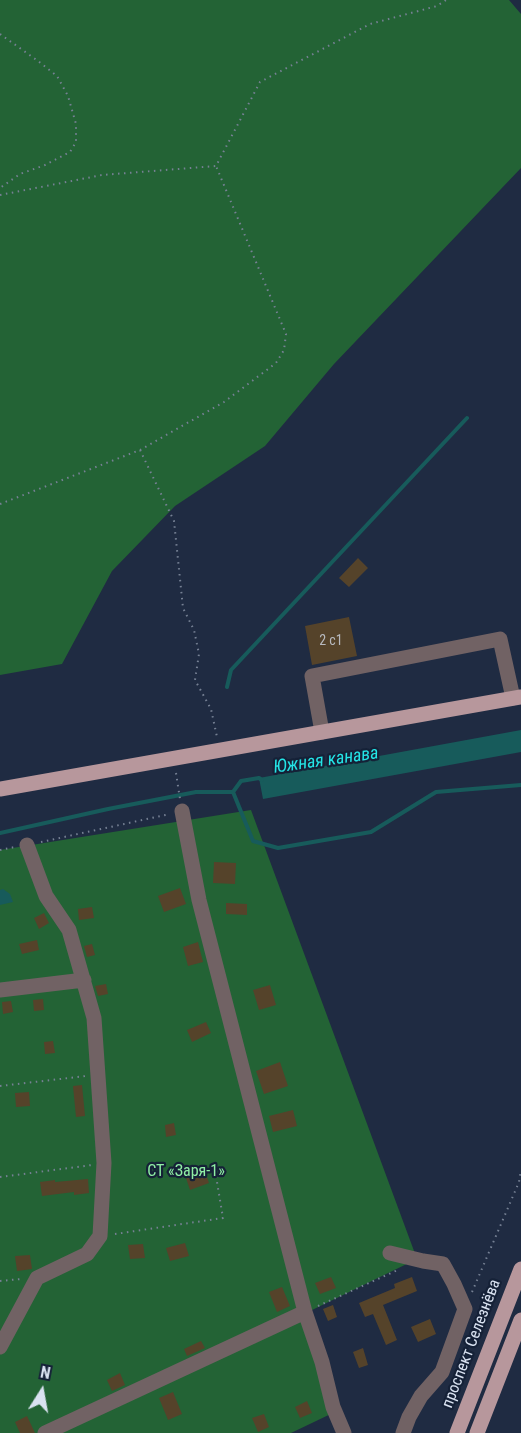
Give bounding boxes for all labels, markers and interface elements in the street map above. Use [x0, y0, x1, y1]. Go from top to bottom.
house number: 2 с1 [319, 633, 343, 649]
water label: Южная канава [272, 743, 380, 779]
park label: СТ «Заря-1» [147, 1162, 225, 1182]
street label: проспект Селезнёва [439, 1277, 505, 1411]
north arrow [12, 1361, 72, 1421]
text: N [39, 1363, 52, 1383]

